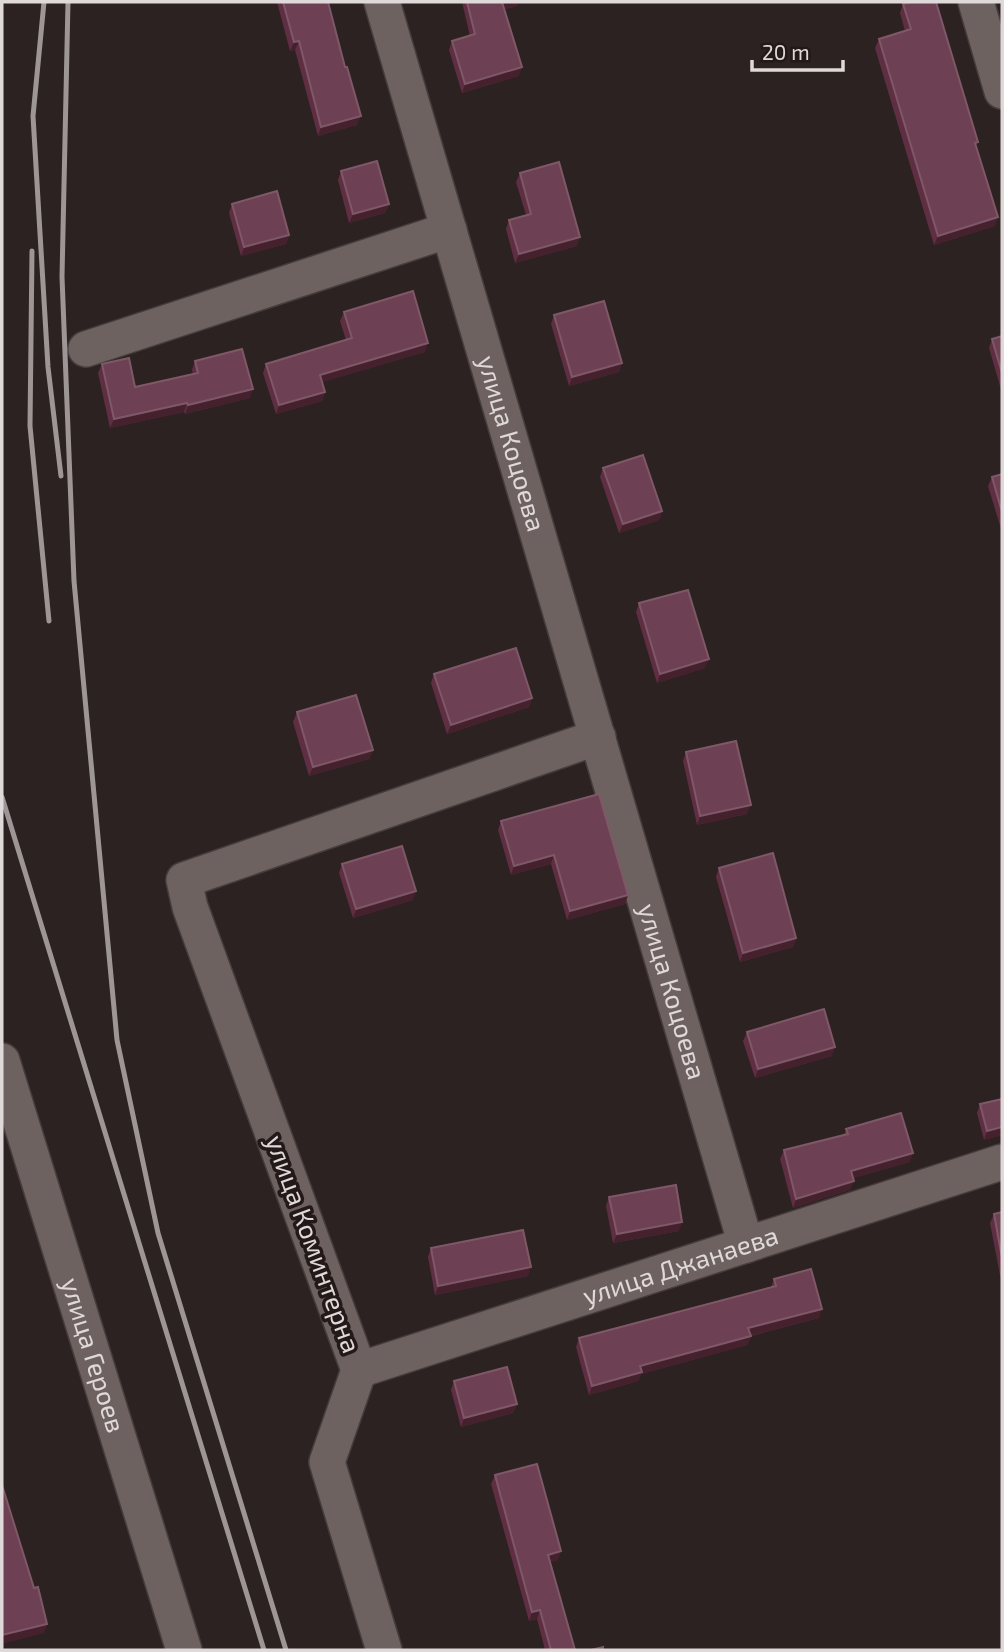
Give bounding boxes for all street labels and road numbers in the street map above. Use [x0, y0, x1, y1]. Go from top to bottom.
street label: улица Коцоева [471, 351, 553, 535]
street label: улица Коцоева [632, 899, 714, 1083]
street label: улица Коминтерна [260, 1130, 368, 1357]
street label: улица Джанаева [578, 1218, 782, 1312]
street label: улица Героев [55, 1274, 133, 1436]

